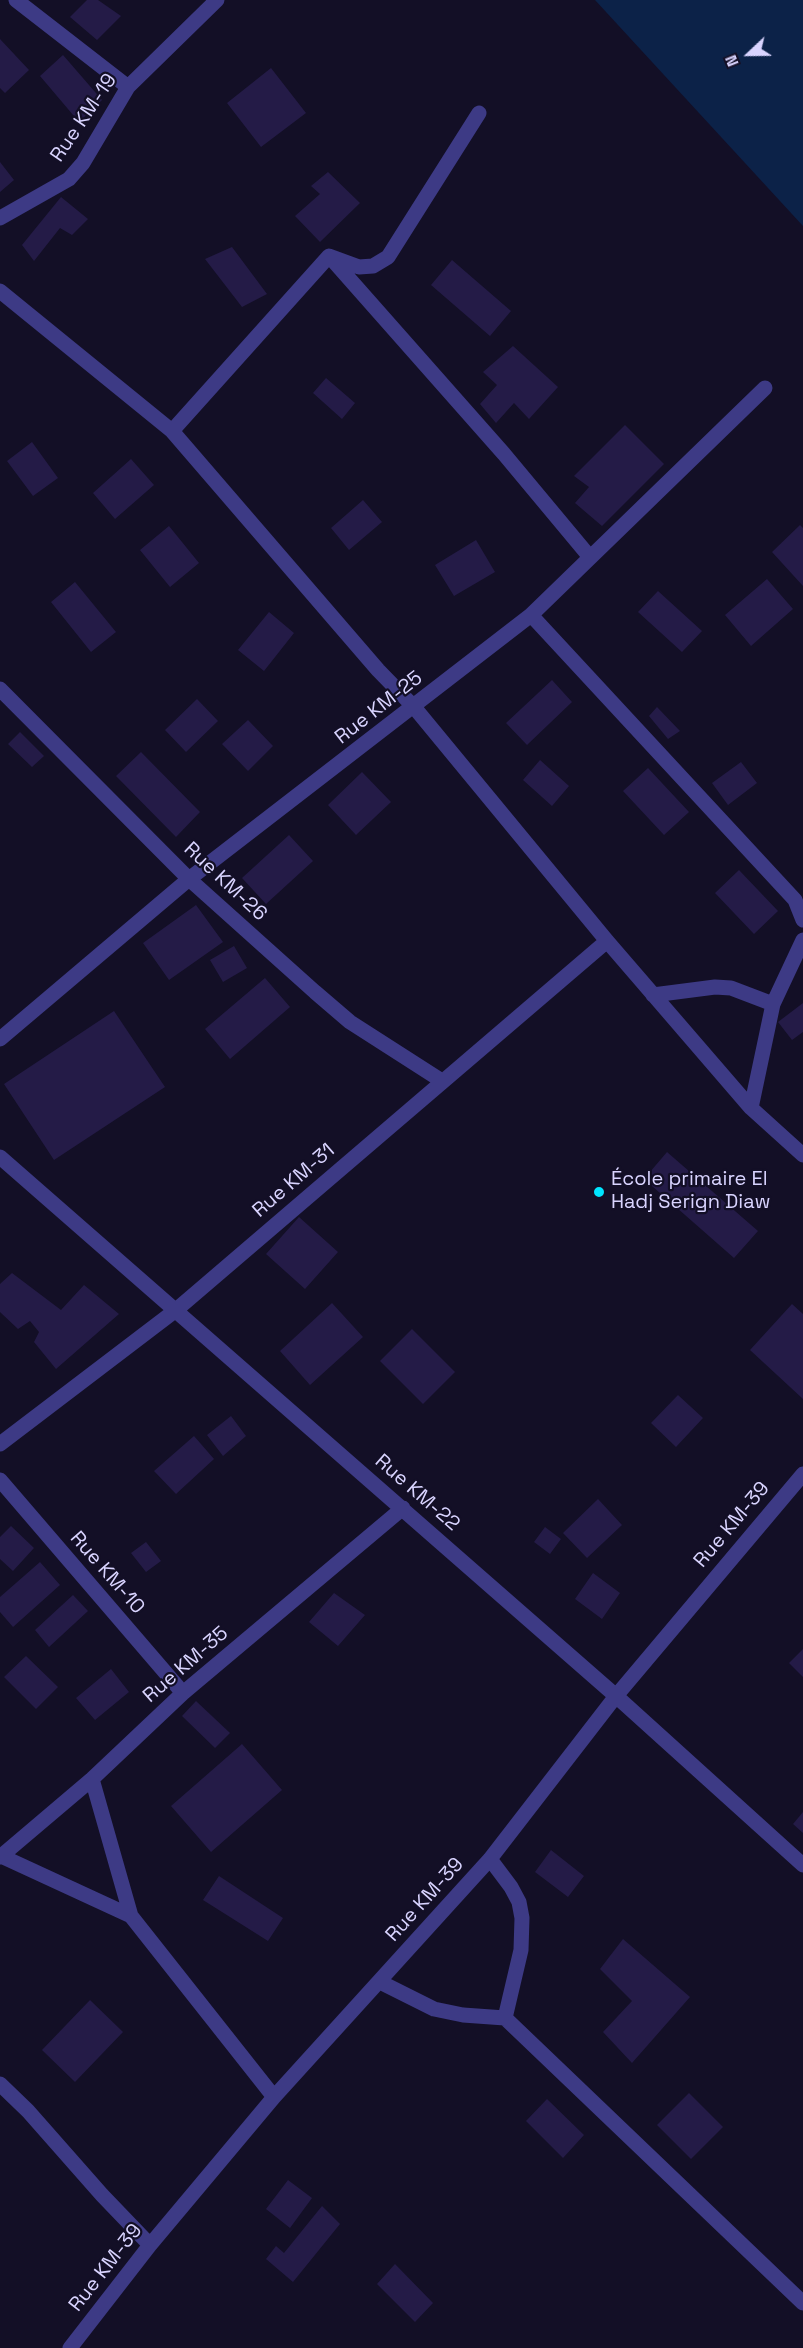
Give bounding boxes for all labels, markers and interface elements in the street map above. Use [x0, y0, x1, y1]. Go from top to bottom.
north arrow [719, 24, 779, 84]
text: N [720, 52, 744, 70]
street label: Rue KM-19 [46, 69, 122, 167]
street label: Rue KM-25 [330, 666, 428, 750]
street label: Rue KM-26 [179, 838, 271, 926]
street label: Rue KM-31 [248, 1139, 340, 1223]
place label: École primaire El Hadj Serign Diaw [611, 1168, 771, 1215]
marker: École primaire El Hadj Serign Diaw [592, 1185, 606, 1199]
street label: Rue KM-22 [370, 1450, 464, 1536]
street label: Rue KM-39 [689, 1477, 775, 1573]
street label: Rue KM-10 [65, 1527, 149, 1619]
street label: Rue KM-35 [139, 1622, 233, 1708]
street label: Rue KM-39 [381, 1853, 469, 1947]
street label: Rue KM-39 [64, 2219, 148, 2317]

